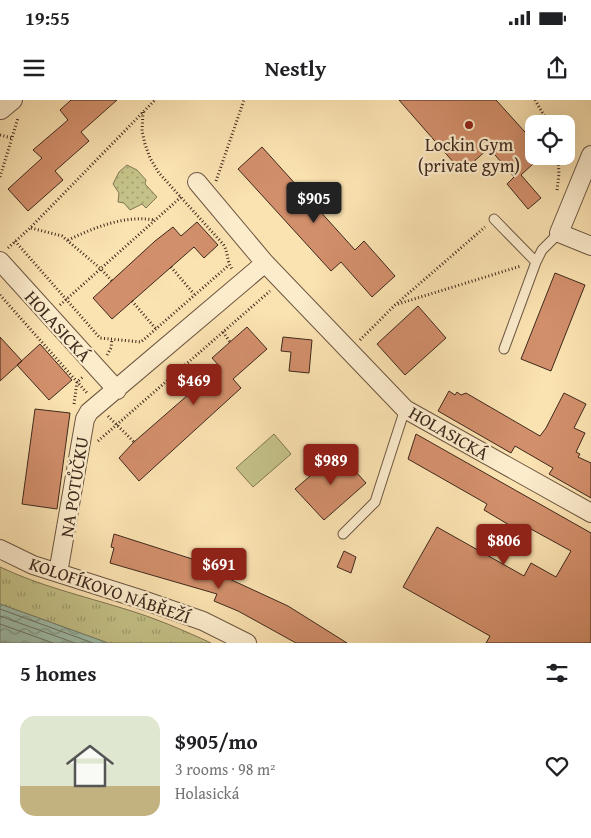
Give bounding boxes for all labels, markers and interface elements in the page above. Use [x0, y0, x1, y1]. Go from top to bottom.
text: 19:55 [25, 4, 70, 32]
text: Nestly [265, 52, 326, 84]
icon: menu [20, 54, 48, 82]
icon: share [543, 54, 571, 82]
map controls [525, 115, 575, 165]
button: locate [525, 115, 575, 165]
marker: Lockin Gym (private gym) [463, 119, 475, 131]
place label: Lockin Gym (private gym) [418, 131, 520, 179]
pin: $905 [284, 182, 344, 224]
text: $905 [297, 186, 331, 210]
street label: HOLASICKÁ [18, 284, 98, 368]
pin: $469 [164, 364, 224, 406]
text: $469 [177, 368, 211, 392]
street label: HOLASICKÁ [404, 399, 494, 467]
street label: NA POTŮČKU [53, 435, 95, 539]
pin: $989 [301, 444, 361, 486]
text: $989 [314, 448, 348, 472]
pin: $806 [474, 524, 534, 566]
text: $806 [487, 528, 521, 552]
pin: $691 [189, 548, 249, 590]
street label: KOLOFÍKOVO NÁBŘEŽÍ [26, 550, 195, 630]
text: $691 [202, 552, 236, 576]
text: 5 homes [20, 658, 96, 689]
icon: filters [543, 659, 571, 687]
text: $905/mo [175, 726, 258, 757]
icon: home [60, 736, 120, 796]
icon: heart [543, 752, 571, 780]
text: 3 rooms · 98 m² [175, 757, 275, 781]
text: Holasická [175, 781, 239, 805]

